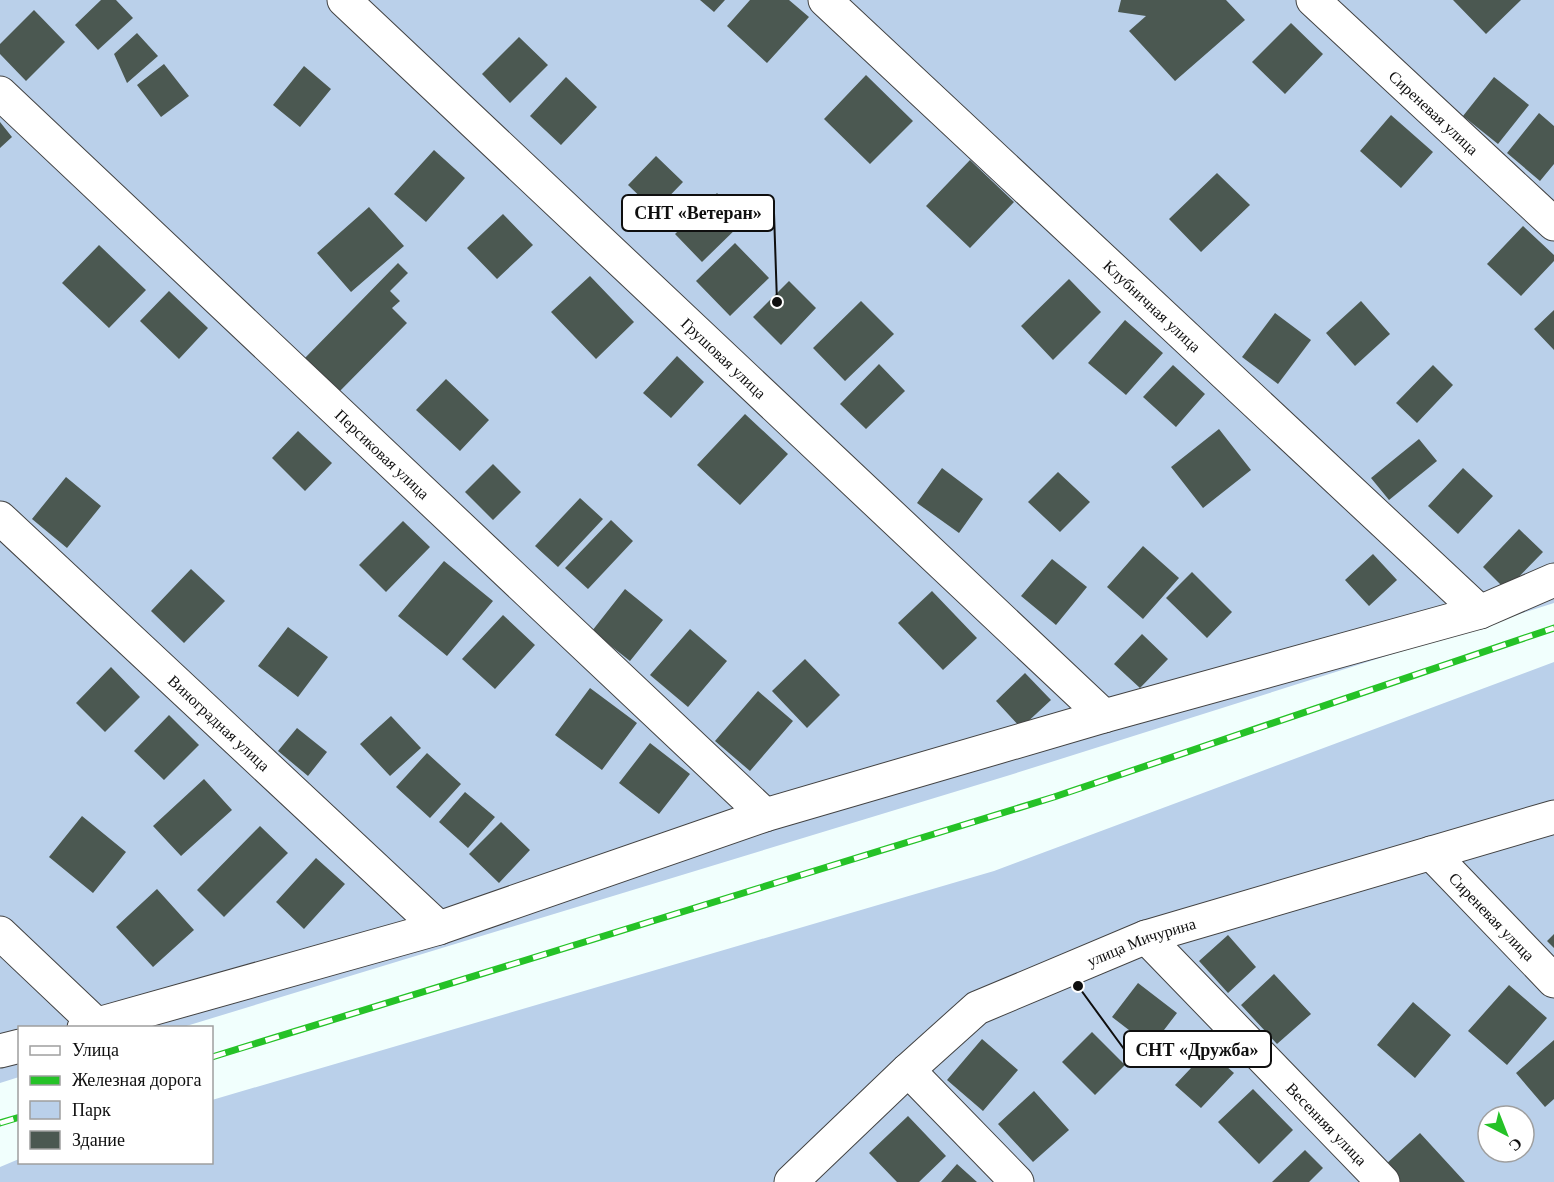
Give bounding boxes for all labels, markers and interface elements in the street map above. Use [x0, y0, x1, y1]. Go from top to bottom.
street label: Сиреневая улица [1385, 67, 1482, 158]
callout: СНТ «Ветеран» [622, 195, 774, 231]
text: СНТ «Ветеран» [634, 203, 762, 223]
street label: Клубничная улица [1100, 257, 1204, 356]
street label: Грушовая улица [678, 315, 769, 402]
street label: Персиковая улица [332, 406, 433, 503]
street label: Виноградная улица [165, 672, 273, 774]
street label: Сиреневая улица [1446, 869, 1538, 964]
street label: улица Мичурина [1085, 915, 1198, 971]
legend [18, 1026, 213, 1164]
callout: СНТ «Дружба» [1124, 1031, 1271, 1067]
text: Улица [72, 1040, 119, 1060]
text: СНТ «Дружба» [1135, 1040, 1259, 1060]
text: Железная дорога [72, 1070, 201, 1090]
street label: Весенняя улица [1283, 1080, 1370, 1169]
text: Парк [72, 1100, 111, 1120]
north arrow [1476, 1104, 1536, 1164]
text: Здание [72, 1130, 125, 1150]
text: С [1506, 1135, 1526, 1155]

